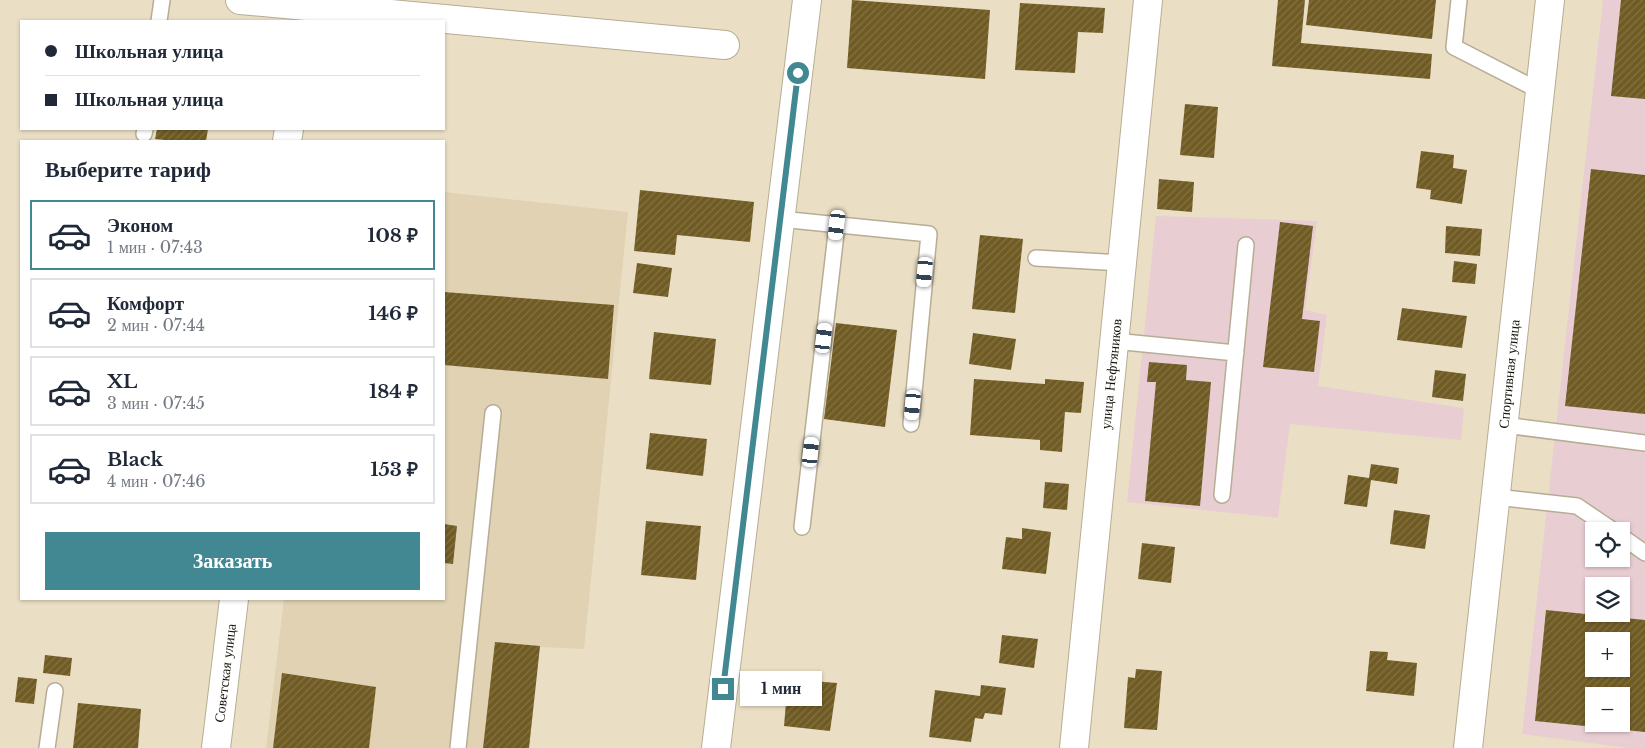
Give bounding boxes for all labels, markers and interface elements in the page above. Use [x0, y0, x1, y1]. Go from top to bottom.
text: Школьная улица [75, 40, 223, 63]
route start [787, 62, 809, 84]
text: Школьная улица [75, 88, 223, 111]
text: Выберите тариф [45, 156, 211, 183]
car [827, 209, 846, 241]
icon: car [47, 213, 92, 258]
text: Эконом [107, 214, 173, 237]
text: 108 ₽ [367, 224, 418, 247]
text: 1 мин · 07:43 [107, 237, 203, 257]
car [916, 256, 933, 288]
icon: car [47, 291, 92, 336]
text: Комфорт [107, 292, 184, 315]
text: 146 ₽ [368, 302, 418, 325]
text: 2 мин · 07:44 [107, 315, 205, 335]
street label: улица Нефтяников [1096, 317, 1126, 430]
street label: Спортивная улица [1494, 318, 1524, 429]
car [814, 322, 833, 354]
icon: car [47, 369, 92, 414]
text: XL [107, 370, 137, 393]
text: 184 ₽ [369, 380, 418, 403]
car [904, 389, 921, 421]
text: 3 мин · 07:45 [107, 393, 205, 413]
car [801, 436, 820, 468]
icon: car [47, 447, 92, 492]
text: Black [107, 448, 163, 471]
text: 153 ₽ [370, 458, 418, 481]
text: 4 мин · 07:46 [107, 471, 206, 491]
map controls [1585, 522, 1630, 732]
button: locate [1585, 522, 1630, 567]
button: Заказать [45, 532, 420, 590]
button: layers [1585, 577, 1630, 622]
street label: Советская улица [210, 622, 240, 723]
button: + [1585, 632, 1630, 677]
callout: 1 мин [740, 672, 823, 706]
route end [712, 678, 734, 700]
text: 1 мин [761, 678, 801, 698]
button: − [1585, 687, 1630, 732]

